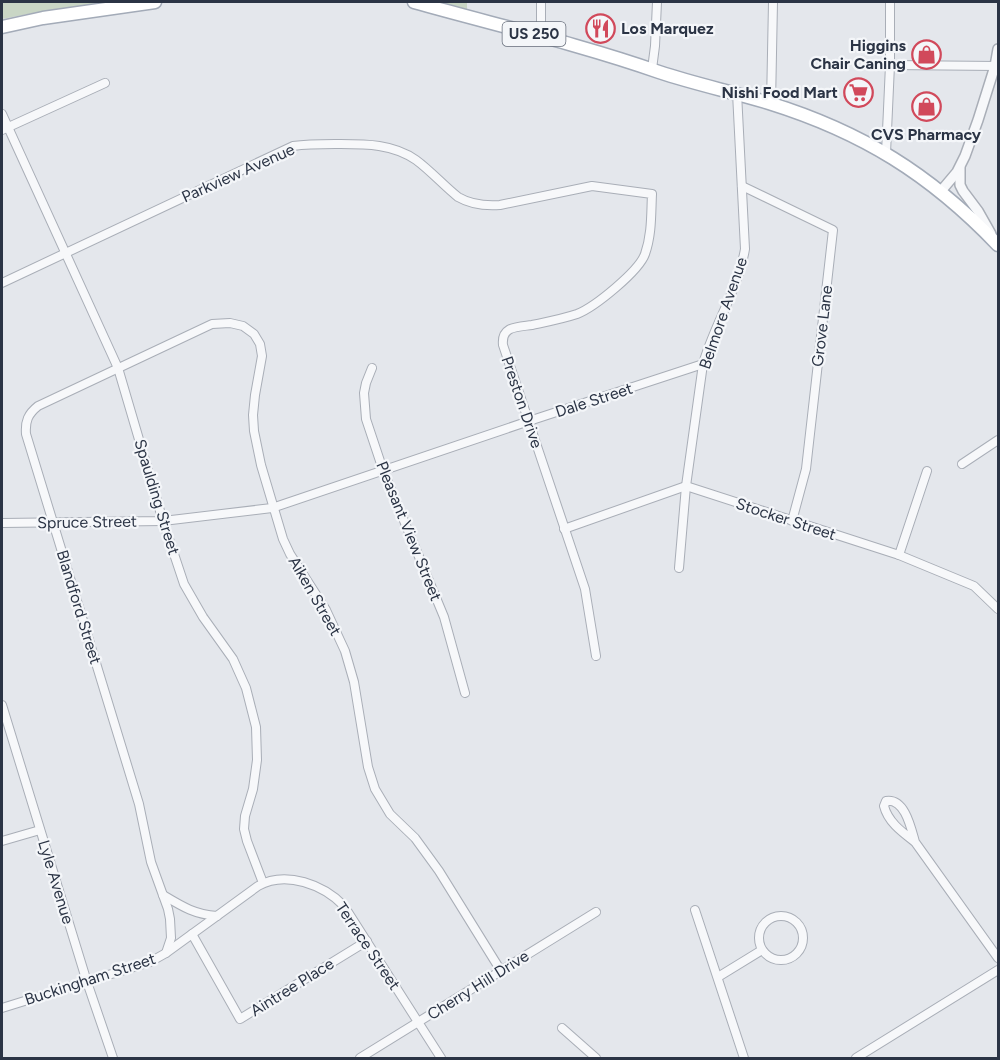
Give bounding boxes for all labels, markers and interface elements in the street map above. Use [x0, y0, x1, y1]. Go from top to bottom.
restaurant icon: Los Marquez [584, 12, 616, 44]
place label: Los Marquez [621, 19, 714, 38]
road number: US 250 [502, 22, 566, 46]
place label: Higgins Chair Caning [811, 36, 907, 73]
shop icon: Higgins Chair Caning [911, 38, 943, 70]
supermarket icon: Nishi Food Mart [843, 76, 875, 108]
place label: Nishi Food Mart [721, 83, 838, 102]
shop icon: CVS Pharmacy [910, 90, 942, 122]
place label: CVS Pharmacy [871, 125, 982, 144]
street label: Parkview Avenue [179, 139, 298, 206]
street label: Belmore Avenue [695, 254, 751, 371]
street label: Grove Lane [808, 284, 836, 368]
street label: Preston Drive [497, 354, 547, 451]
street label: Dale Street [553, 379, 635, 421]
street label: Spaulding Street [130, 437, 184, 557]
street label: Pleasant View Street [372, 458, 446, 604]
street label: Stocker Street [733, 494, 839, 544]
street label: Spruce Street [37, 512, 137, 532]
street label: Blandford Street [53, 548, 105, 666]
street label: Aiken Street [285, 553, 345, 639]
street label: Lyle Avenue [34, 838, 78, 927]
street label: Terrace Street [332, 899, 404, 993]
street label: Cherry Hill Drive [424, 946, 532, 1024]
street label: Buckingham Street [22, 949, 158, 1009]
street label: Aintree Place [247, 954, 337, 1020]

